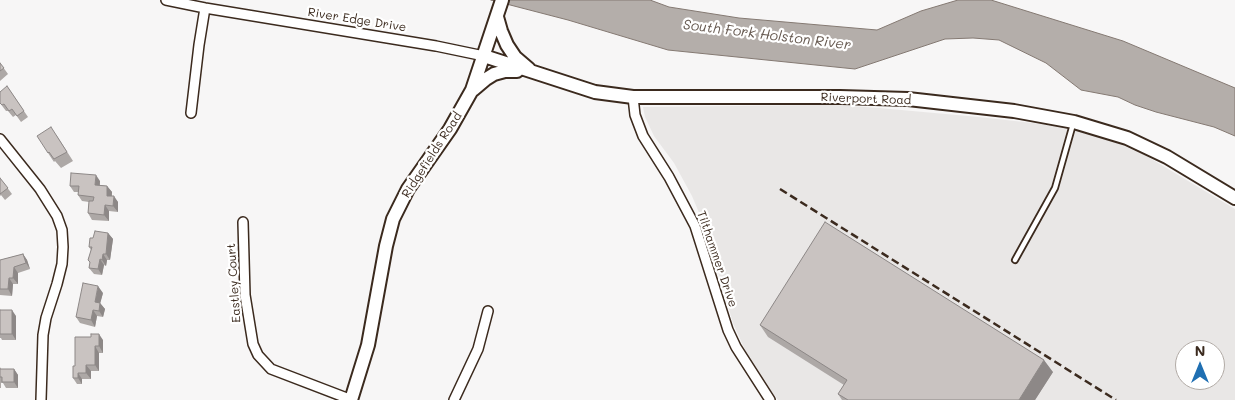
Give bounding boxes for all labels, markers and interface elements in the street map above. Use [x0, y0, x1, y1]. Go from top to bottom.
street label: River Edge Drive [307, 5, 407, 35]
water label: South Fork Holston River [682, 16, 852, 54]
street label: Riverport Road [820, 90, 912, 108]
street label: Ridgefields Road [399, 109, 465, 201]
street label: Tilthammer Drive [694, 209, 740, 309]
street label: Eastley Court [224, 243, 244, 323]
north arrow [1175, 340, 1225, 390]
text: N [1195, 341, 1205, 360]

